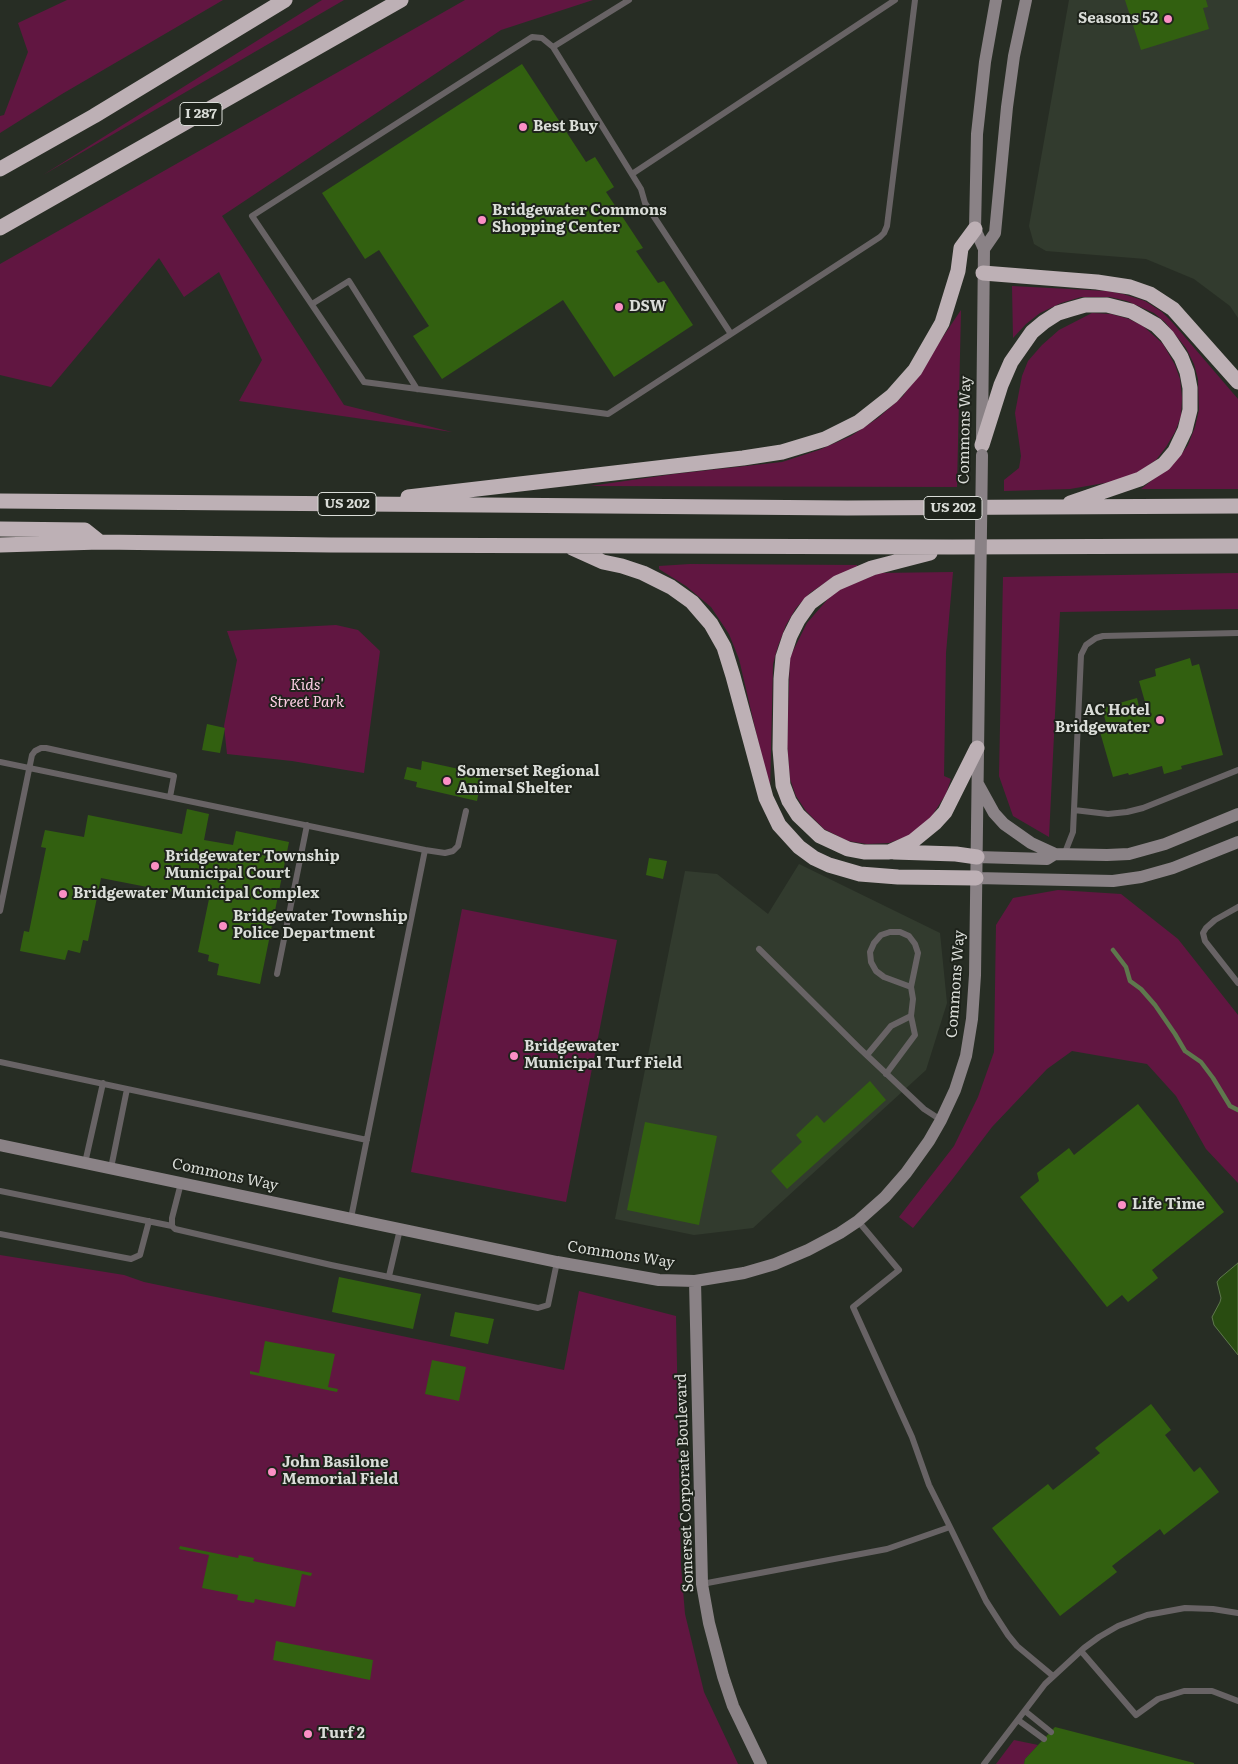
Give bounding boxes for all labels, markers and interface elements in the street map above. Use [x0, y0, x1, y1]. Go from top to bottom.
place label: Seasons 52 [1078, 10, 1158, 28]
marker: Seasons 52 [1162, 13, 1174, 25]
road number: I 287 [180, 102, 222, 126]
place label: Best Buy [533, 118, 598, 136]
marker: Best Buy [517, 121, 529, 133]
place label: Bridgewater Commons Shopping Center [492, 202, 667, 237]
marker: Bridgewater Commons Shopping Center [476, 214, 488, 226]
place label: DSW [629, 298, 666, 316]
marker: DSW [613, 301, 625, 313]
street label: Commons Way [955, 376, 975, 484]
road number: US 202 [318, 492, 376, 516]
road number: US 202 [924, 496, 982, 520]
park label: Kids' Street Park [270, 677, 344, 712]
place label: AC Hotel Bridgewater [1055, 702, 1150, 737]
marker: AC Hotel Bridgewater [1154, 714, 1166, 726]
place label: Somerset Regional Animal Shelter [457, 763, 600, 798]
marker: Somerset Regional Animal Shelter [441, 775, 453, 787]
place label: Bridgewater Township Municipal Court [165, 848, 340, 883]
marker: Bridgewater Township Municipal Court [149, 860, 161, 872]
place label: Bridgewater Municipal Complex [73, 885, 319, 903]
marker: Bridgewater Municipal Complex [57, 888, 69, 900]
place label: Bridgewater Township Police Department [233, 908, 408, 943]
marker: Bridgewater Township Police Department [217, 920, 229, 932]
street label: Commons Way [943, 929, 969, 1039]
place label: Bridgewater Municipal Turf Field [524, 1038, 682, 1073]
marker: Bridgewater Municipal Turf Field [508, 1050, 520, 1062]
street label: Commons Way [170, 1155, 280, 1195]
place label: Life Time [1132, 1196, 1205, 1214]
marker: Life Time [1116, 1199, 1128, 1211]
street label: Commons Way [566, 1238, 676, 1272]
street label: Somerset Corporate Boulevard [672, 1373, 698, 1593]
place label: John Basilone Memorial Field [282, 1454, 398, 1489]
marker: John Basilone Memorial Field [266, 1466, 278, 1478]
place label: Turf 2 [318, 1725, 365, 1743]
marker: Turf 2 [302, 1728, 314, 1740]

